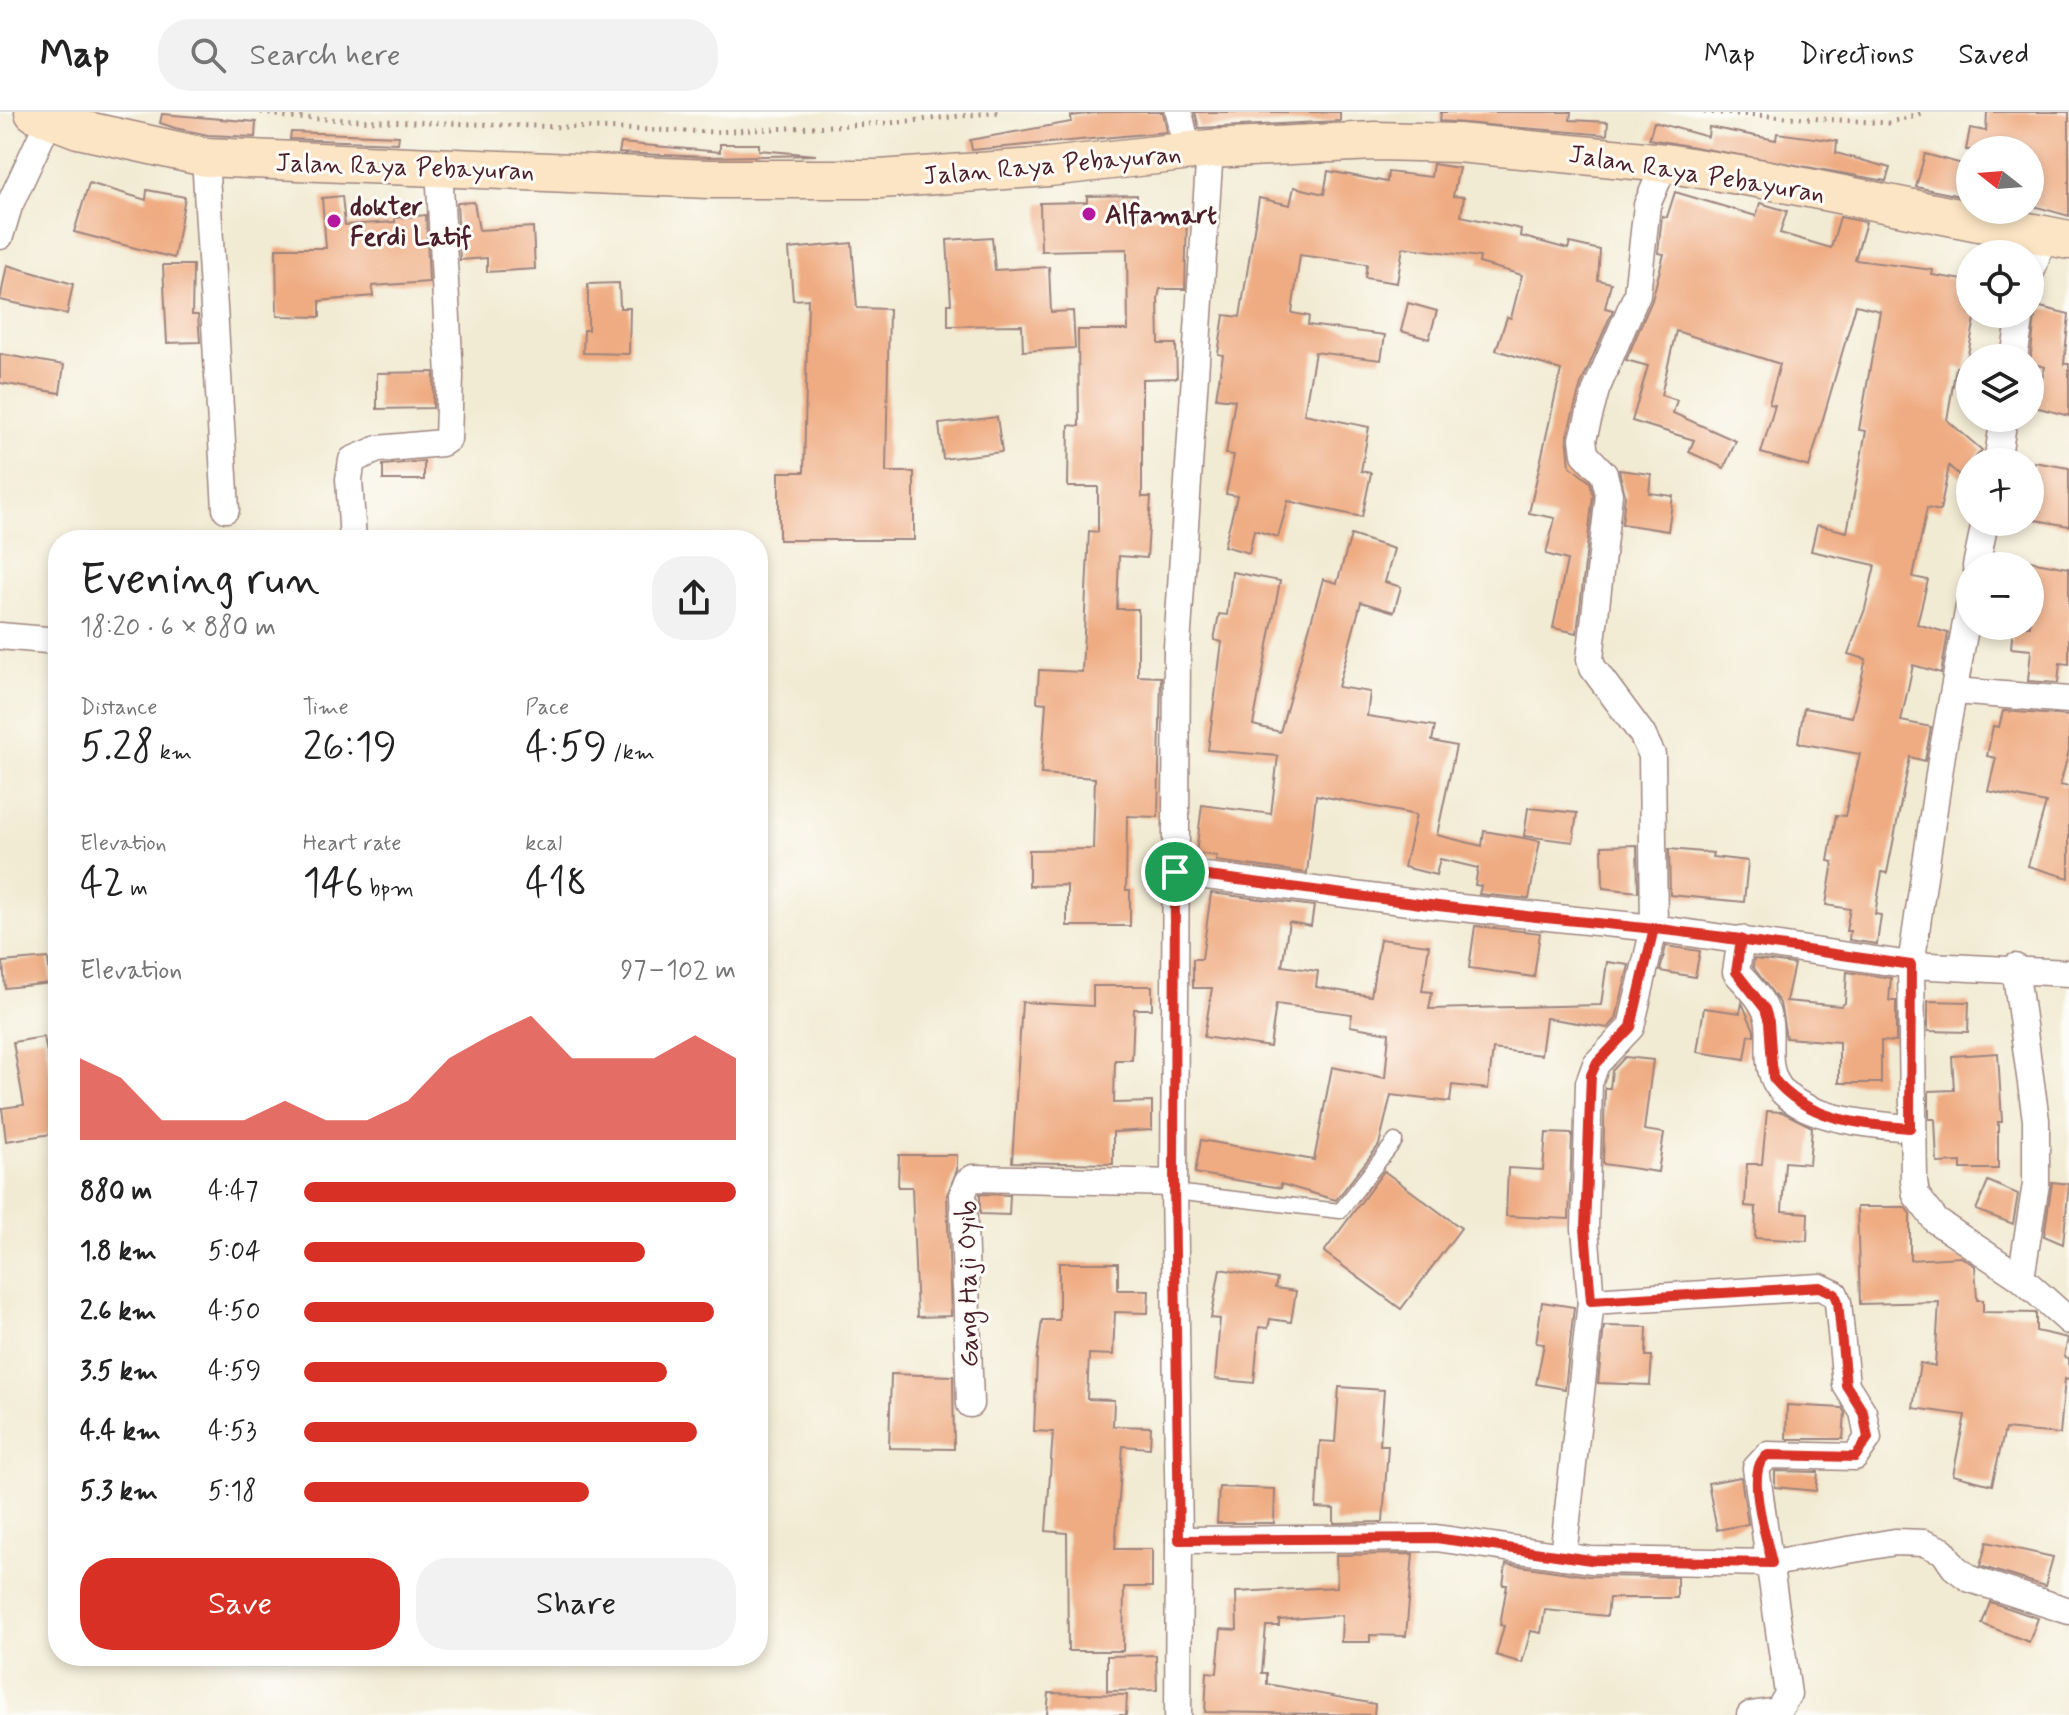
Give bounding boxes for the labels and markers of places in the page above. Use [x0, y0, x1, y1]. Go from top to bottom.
place label: dokter Ferdi Latif [350, 191, 472, 255]
place label: Alfamart [1105, 199, 1217, 233]
marker: Alfamart [1080, 205, 1098, 223]
marker: dokter Ferdi Latif [325, 212, 343, 230]
pin [1141, 838, 1209, 906]

